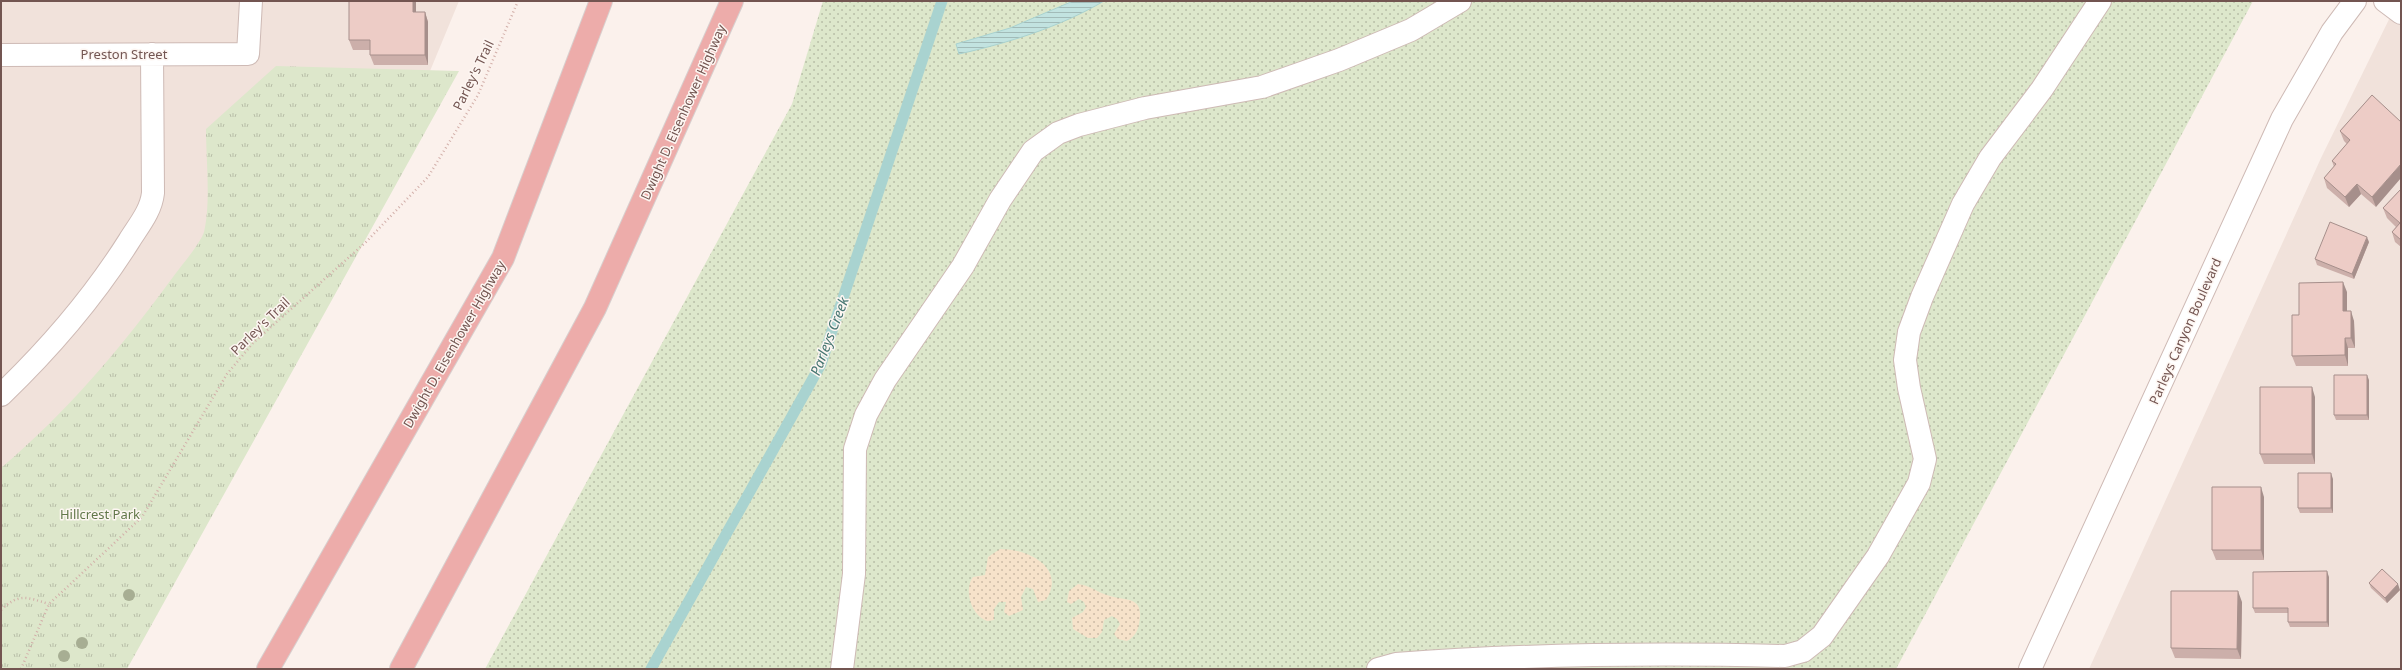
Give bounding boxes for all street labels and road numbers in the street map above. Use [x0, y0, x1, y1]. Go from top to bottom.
street label: Dwight D. Eisenhower Highway [636, 21, 730, 203]
street label: Parley's Trail [448, 37, 498, 113]
street label: Preston Street [81, 45, 168, 63]
street label: Parleys Canyon Boulevard [2145, 255, 2225, 407]
street label: Dwight D. Eisenhower Highway [399, 257, 510, 431]
street label: Parley's Trail [226, 293, 294, 359]

